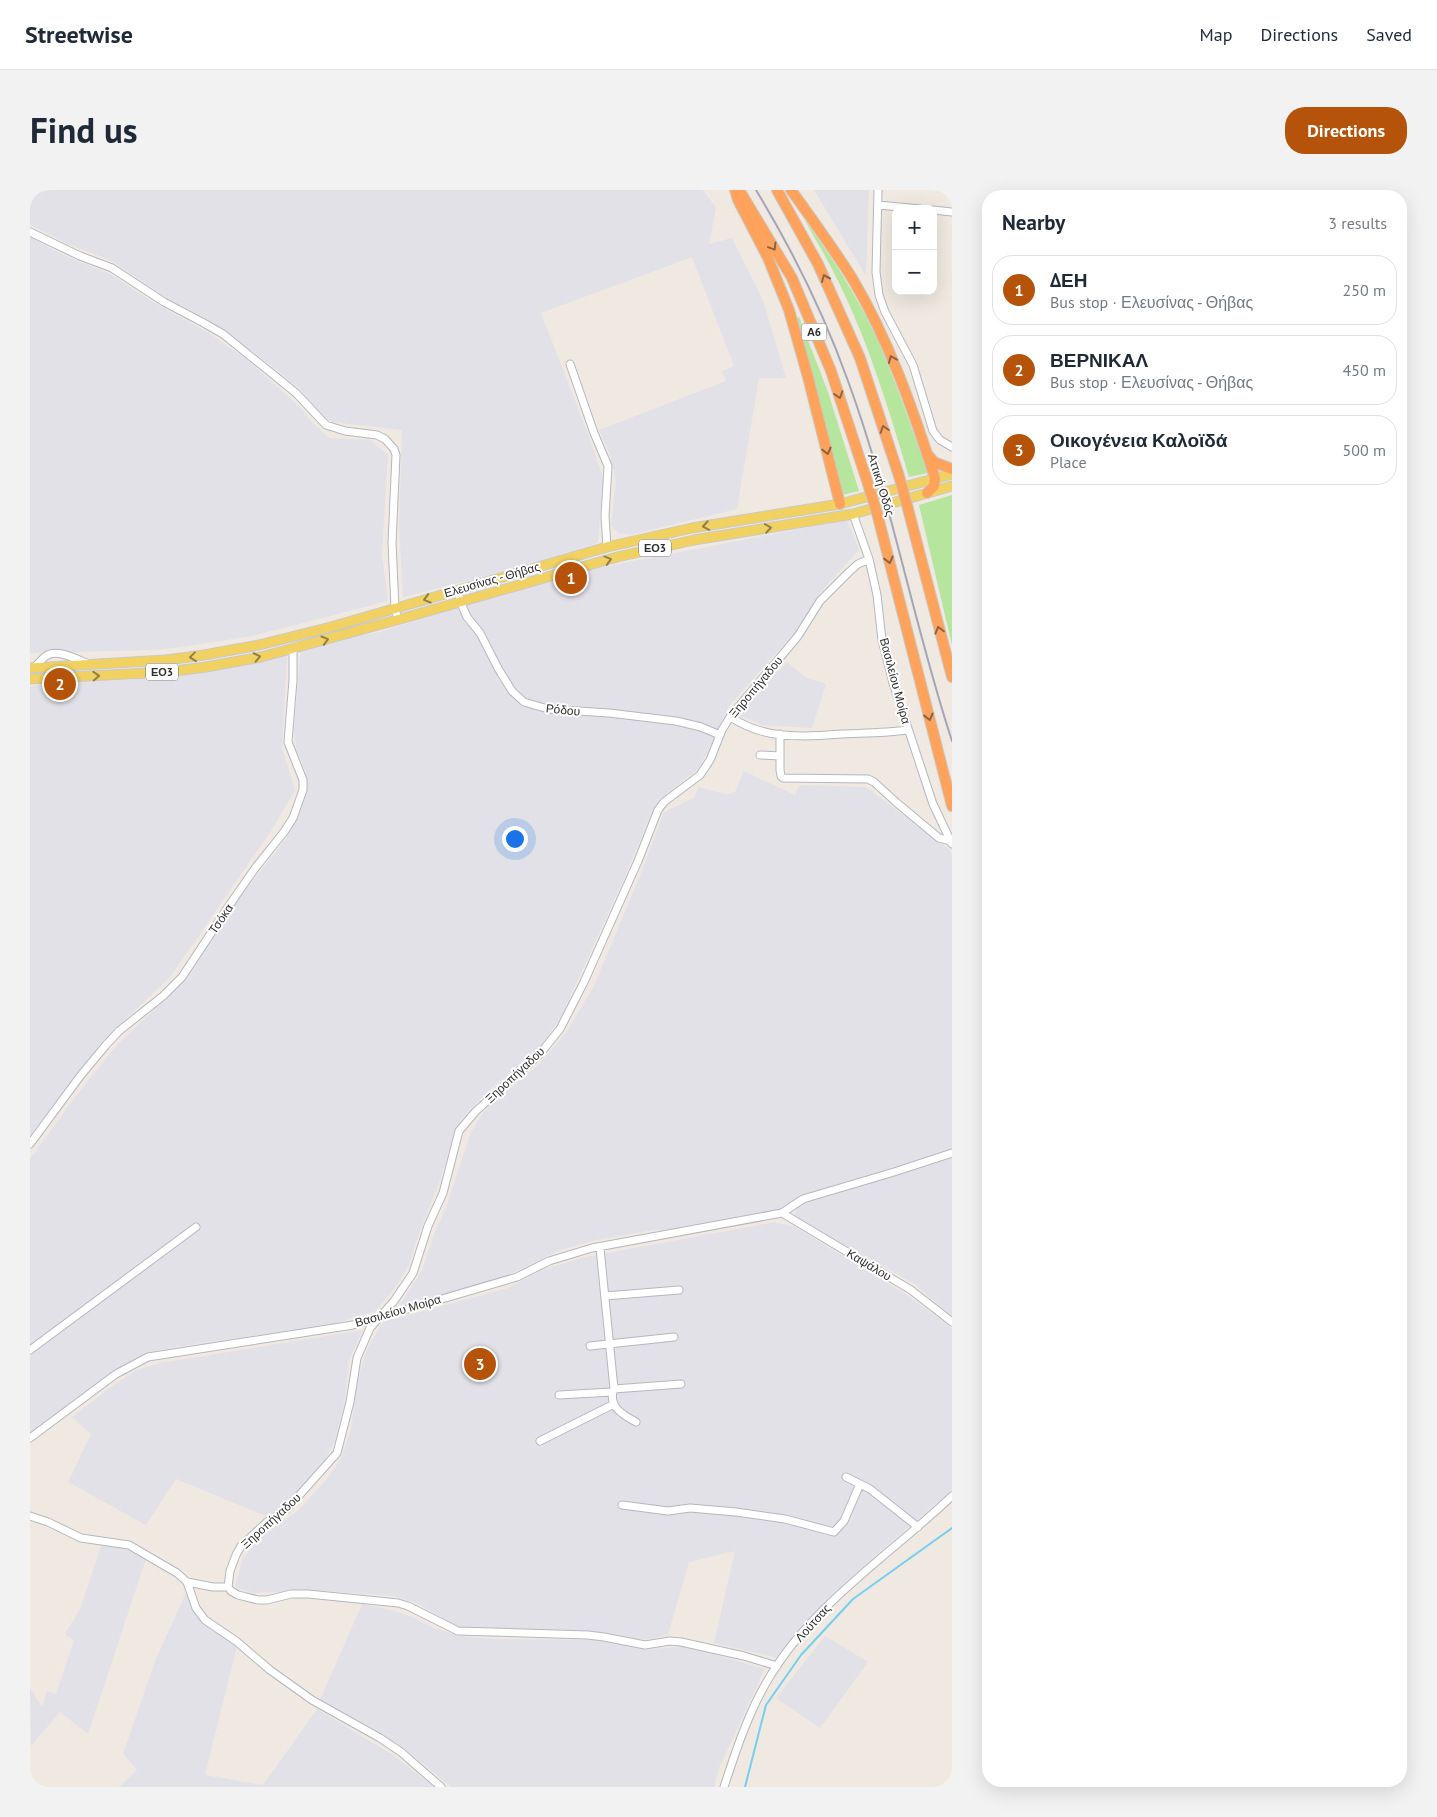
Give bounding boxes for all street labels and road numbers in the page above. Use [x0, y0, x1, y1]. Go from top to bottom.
road number: Α6 [802, 324, 826, 340]
street label: Αττική Οδός [865, 452, 898, 518]
road number: ΕΟ3 [639, 539, 671, 556]
street label: Ελευσίνας - Θήβας [442, 559, 542, 600]
street label: Βασιλείου Μοίρα [877, 636, 914, 726]
street label: Ξηροπήγαδου [726, 653, 786, 720]
road number: ΕΟ3 [146, 664, 178, 681]
street label: Ρόδου [545, 700, 581, 719]
street label: Τσόκα [205, 901, 236, 937]
street label: Ξηροπήγαδου [482, 1043, 547, 1106]
street label: Καψάλου [844, 1245, 894, 1284]
street label: Βασιλείου Μοίρα [353, 1291, 443, 1330]
street label: Ξηροπήγαδου [238, 1490, 304, 1551]
street label: Λούτσας [792, 1600, 834, 1645]

